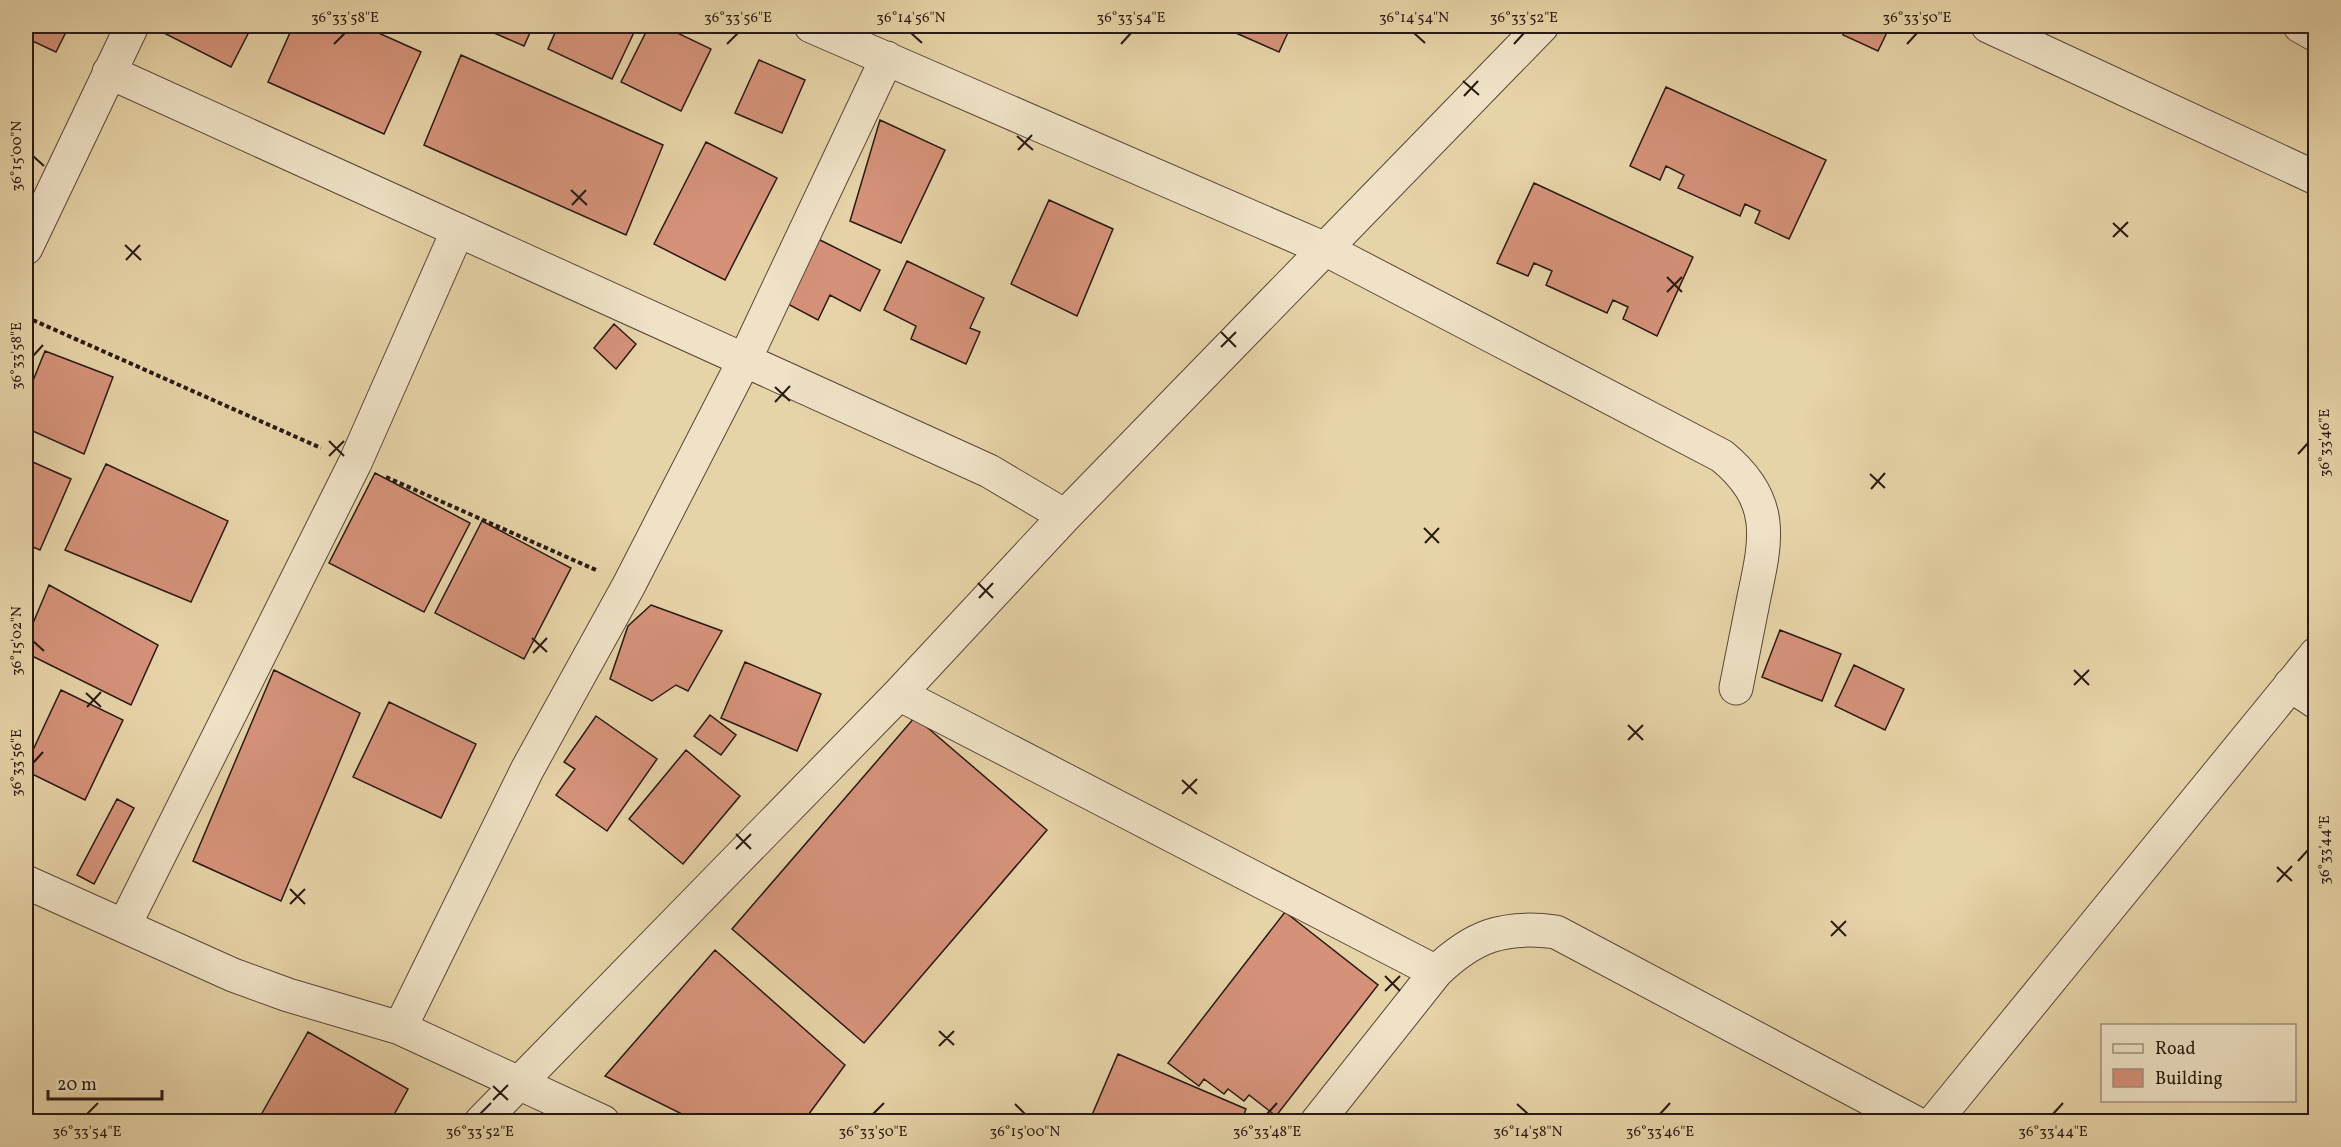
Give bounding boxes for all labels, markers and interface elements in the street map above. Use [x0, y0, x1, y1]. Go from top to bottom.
text: 36°33'58"E [311, 8, 379, 29]
text: 36°33'56"E [704, 8, 772, 29]
text: 36°14'56"N [876, 8, 946, 29]
text: 36°33'54"E [1096, 8, 1166, 29]
text: 36°14'54"N [1379, 8, 1449, 29]
text: 36°33'52"E [1490, 8, 1558, 29]
text: 36°33'50"E [1883, 8, 1951, 29]
text: 36°15'00"N [7, 121, 28, 191]
text: 36°33'58"E [7, 322, 28, 390]
text: 36°33'46"E [2315, 409, 2336, 477]
text: 36°15'02"N [7, 606, 28, 676]
text: 36°33'56"E [7, 729, 28, 797]
text: 36°33'44"E [2315, 815, 2336, 885]
legend [2101, 1024, 2296, 1102]
text: Road [2155, 1037, 2196, 1062]
scale bar [48, 1063, 162, 1101]
text: Building [2155, 1067, 2223, 1092]
text: 20 m [57, 1073, 97, 1098]
text: 36°33'54"E [52, 1122, 122, 1143]
text: 36°33'52"E [446, 1122, 514, 1143]
text: 36°33'50"E [839, 1122, 907, 1143]
text: 36°15'00"N [990, 1122, 1060, 1143]
text: 36°33'48"E [1233, 1122, 1301, 1143]
text: 36°14'58"N [1493, 1122, 1563, 1143]
text: 36°33'46"E [1626, 1122, 1694, 1143]
text: 36°33'44"E [2018, 1122, 2088, 1143]

